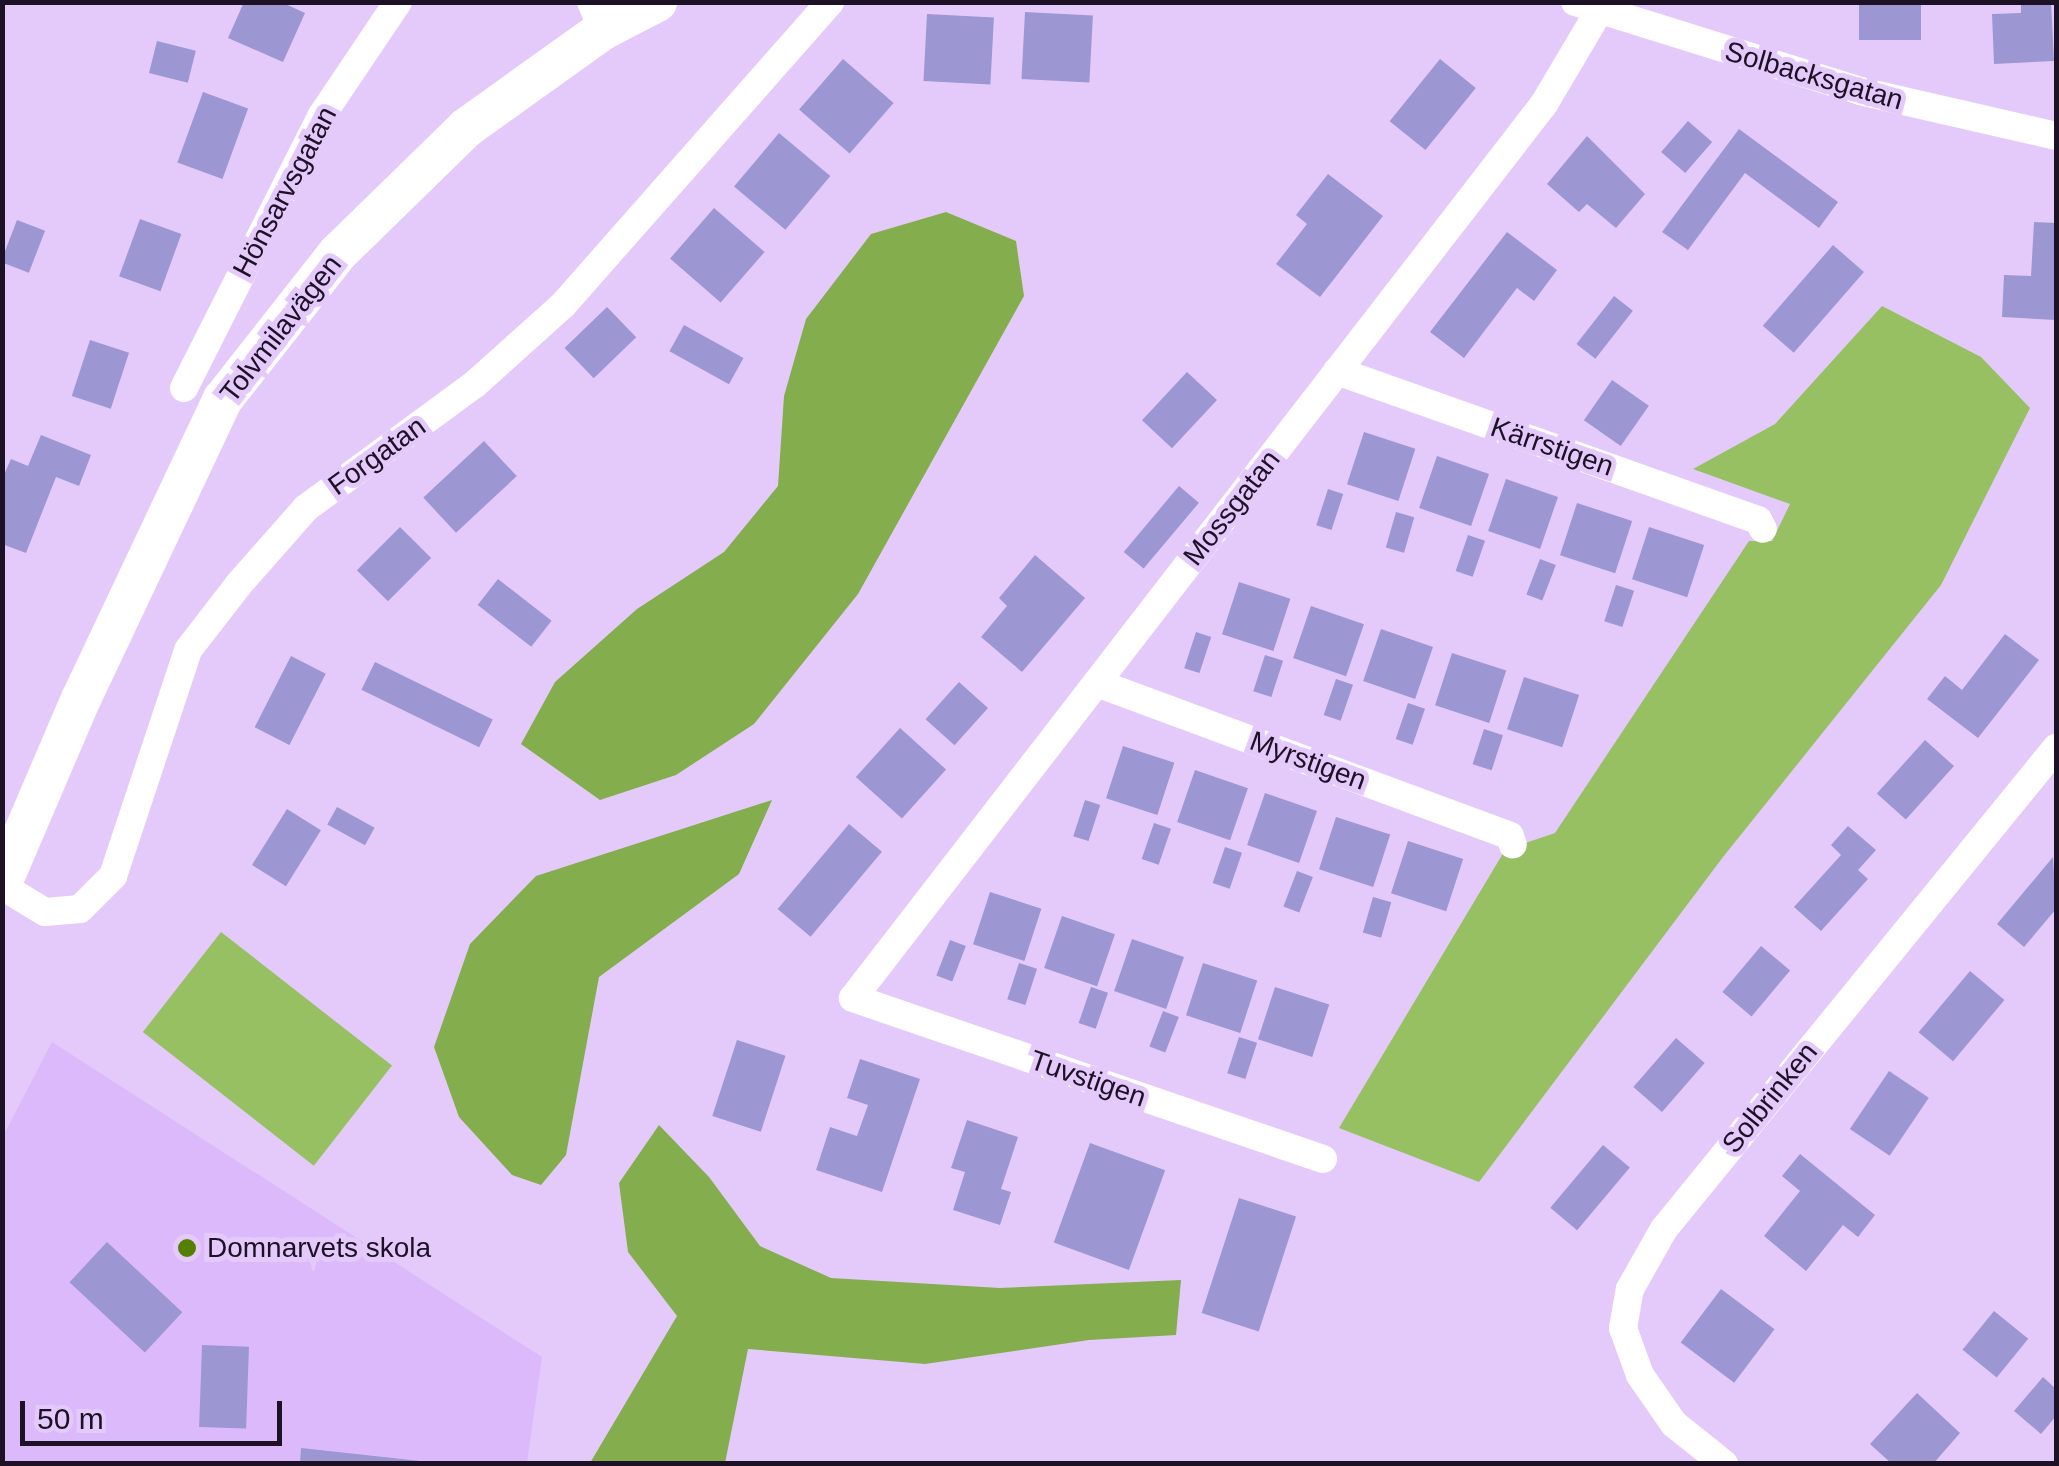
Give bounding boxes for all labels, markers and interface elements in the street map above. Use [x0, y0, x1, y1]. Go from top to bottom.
street label: Solbacksgatan [1721, 35, 1907, 117]
street label: Hönsarvsgatan [226, 101, 344, 283]
street label: Tolvmilavägen [213, 249, 349, 409]
street label: Forgatan [322, 409, 432, 503]
street label: Kärrstigen [1486, 410, 1618, 484]
street label: Mossgatan [1177, 444, 1287, 572]
street label: Myrstigen [1245, 724, 1371, 798]
street label: Solbrinken [1715, 1036, 1825, 1160]
street label: Tuvstigen [1026, 1044, 1150, 1114]
place label: Domnarvets skola [207, 1231, 431, 1265]
marker: Domnarvets skola [176, 1237, 198, 1259]
scale bar [25, 1381, 288, 1443]
text: 50 m [37, 1402, 104, 1435]

